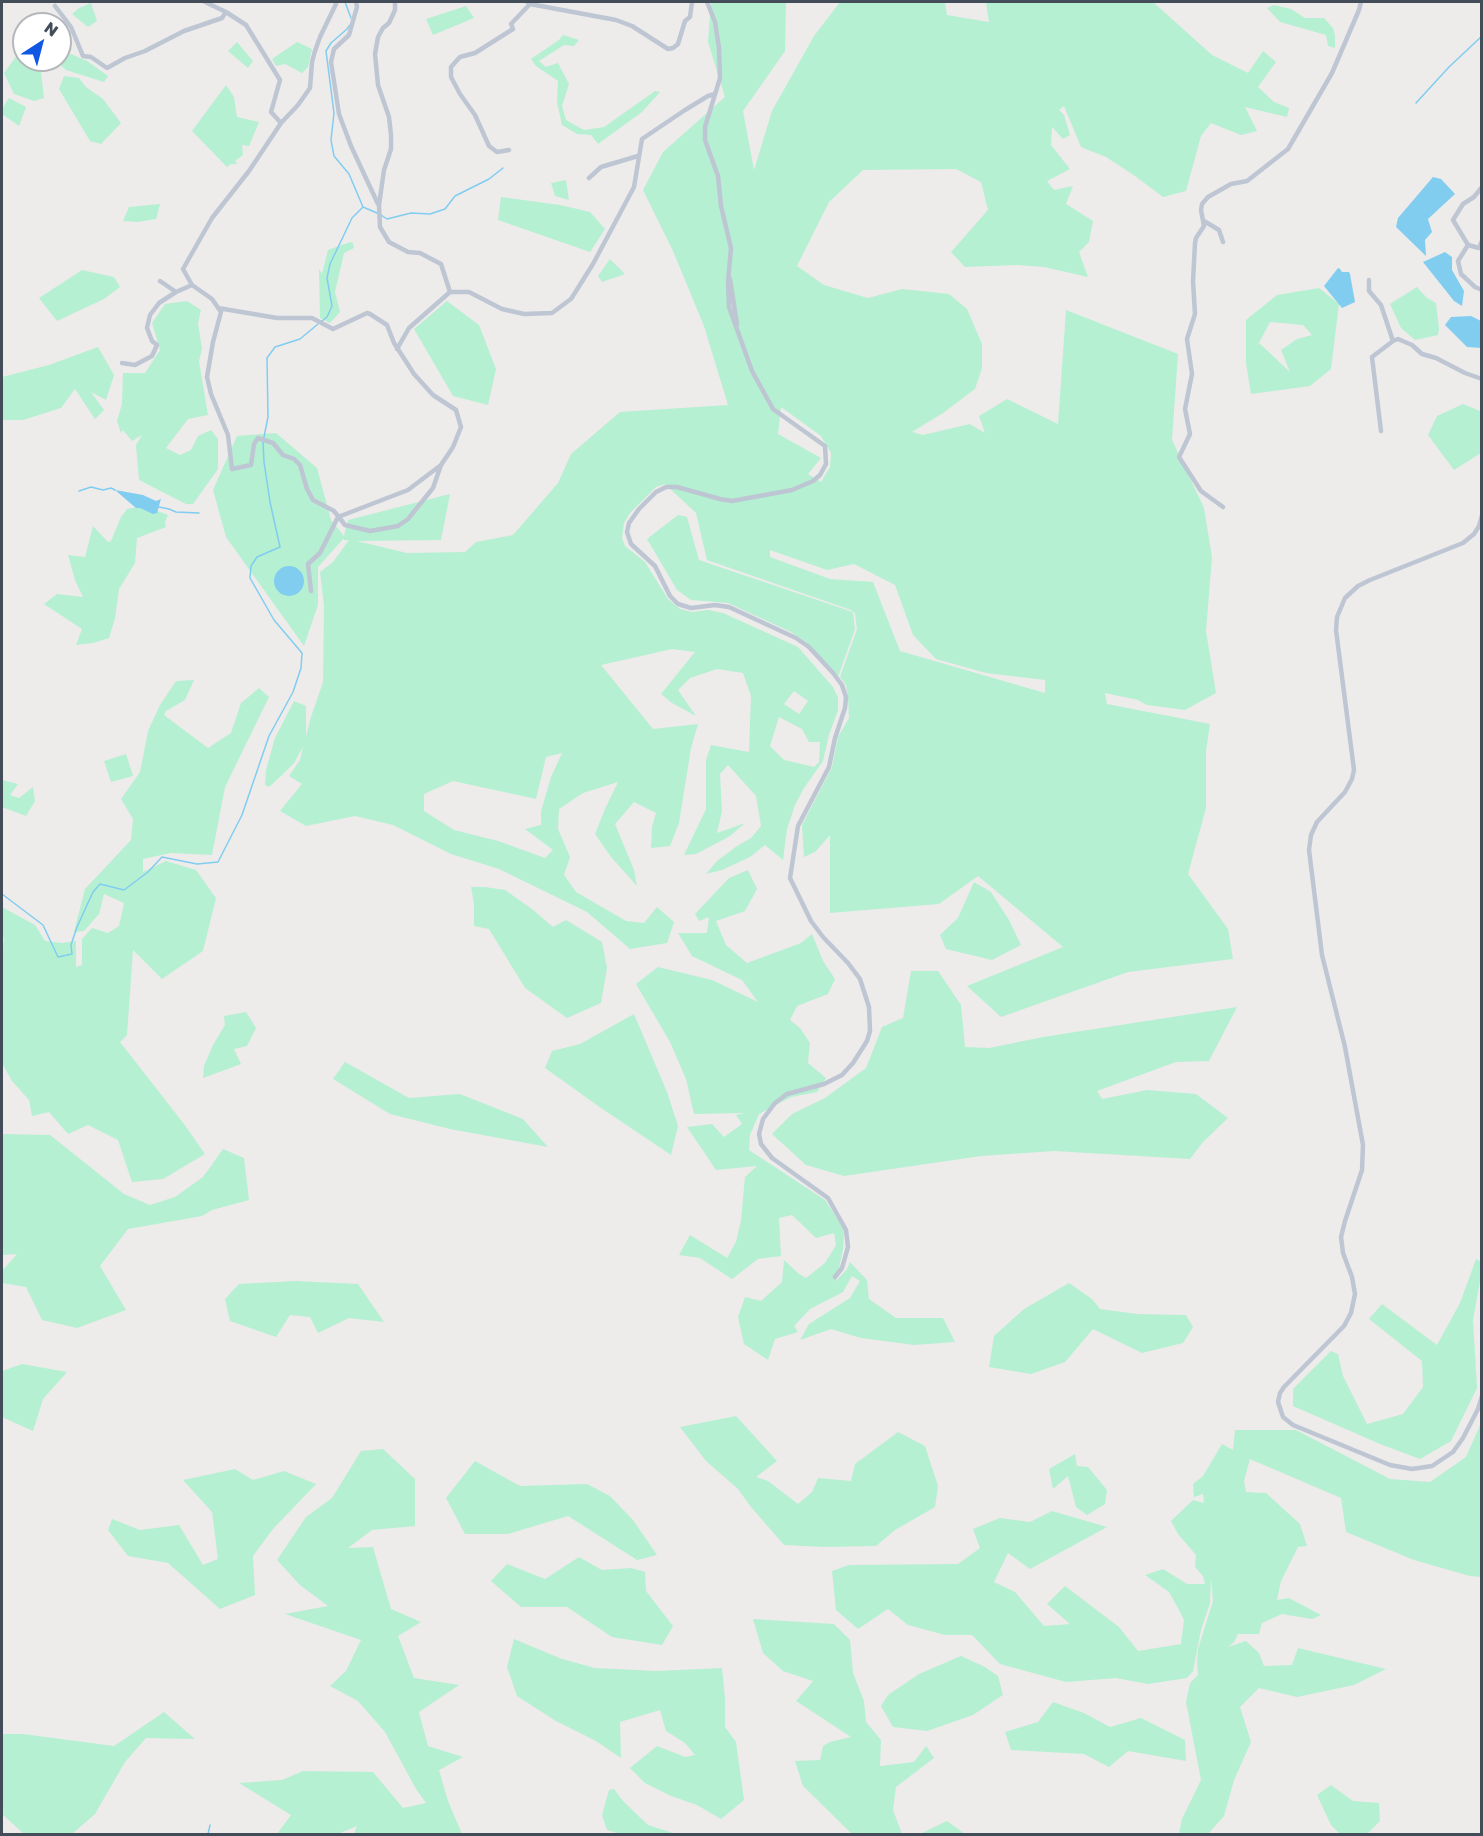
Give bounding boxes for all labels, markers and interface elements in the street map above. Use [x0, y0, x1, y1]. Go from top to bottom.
north arrow [12, 12, 72, 72]
text: N [41, 17, 62, 41]

